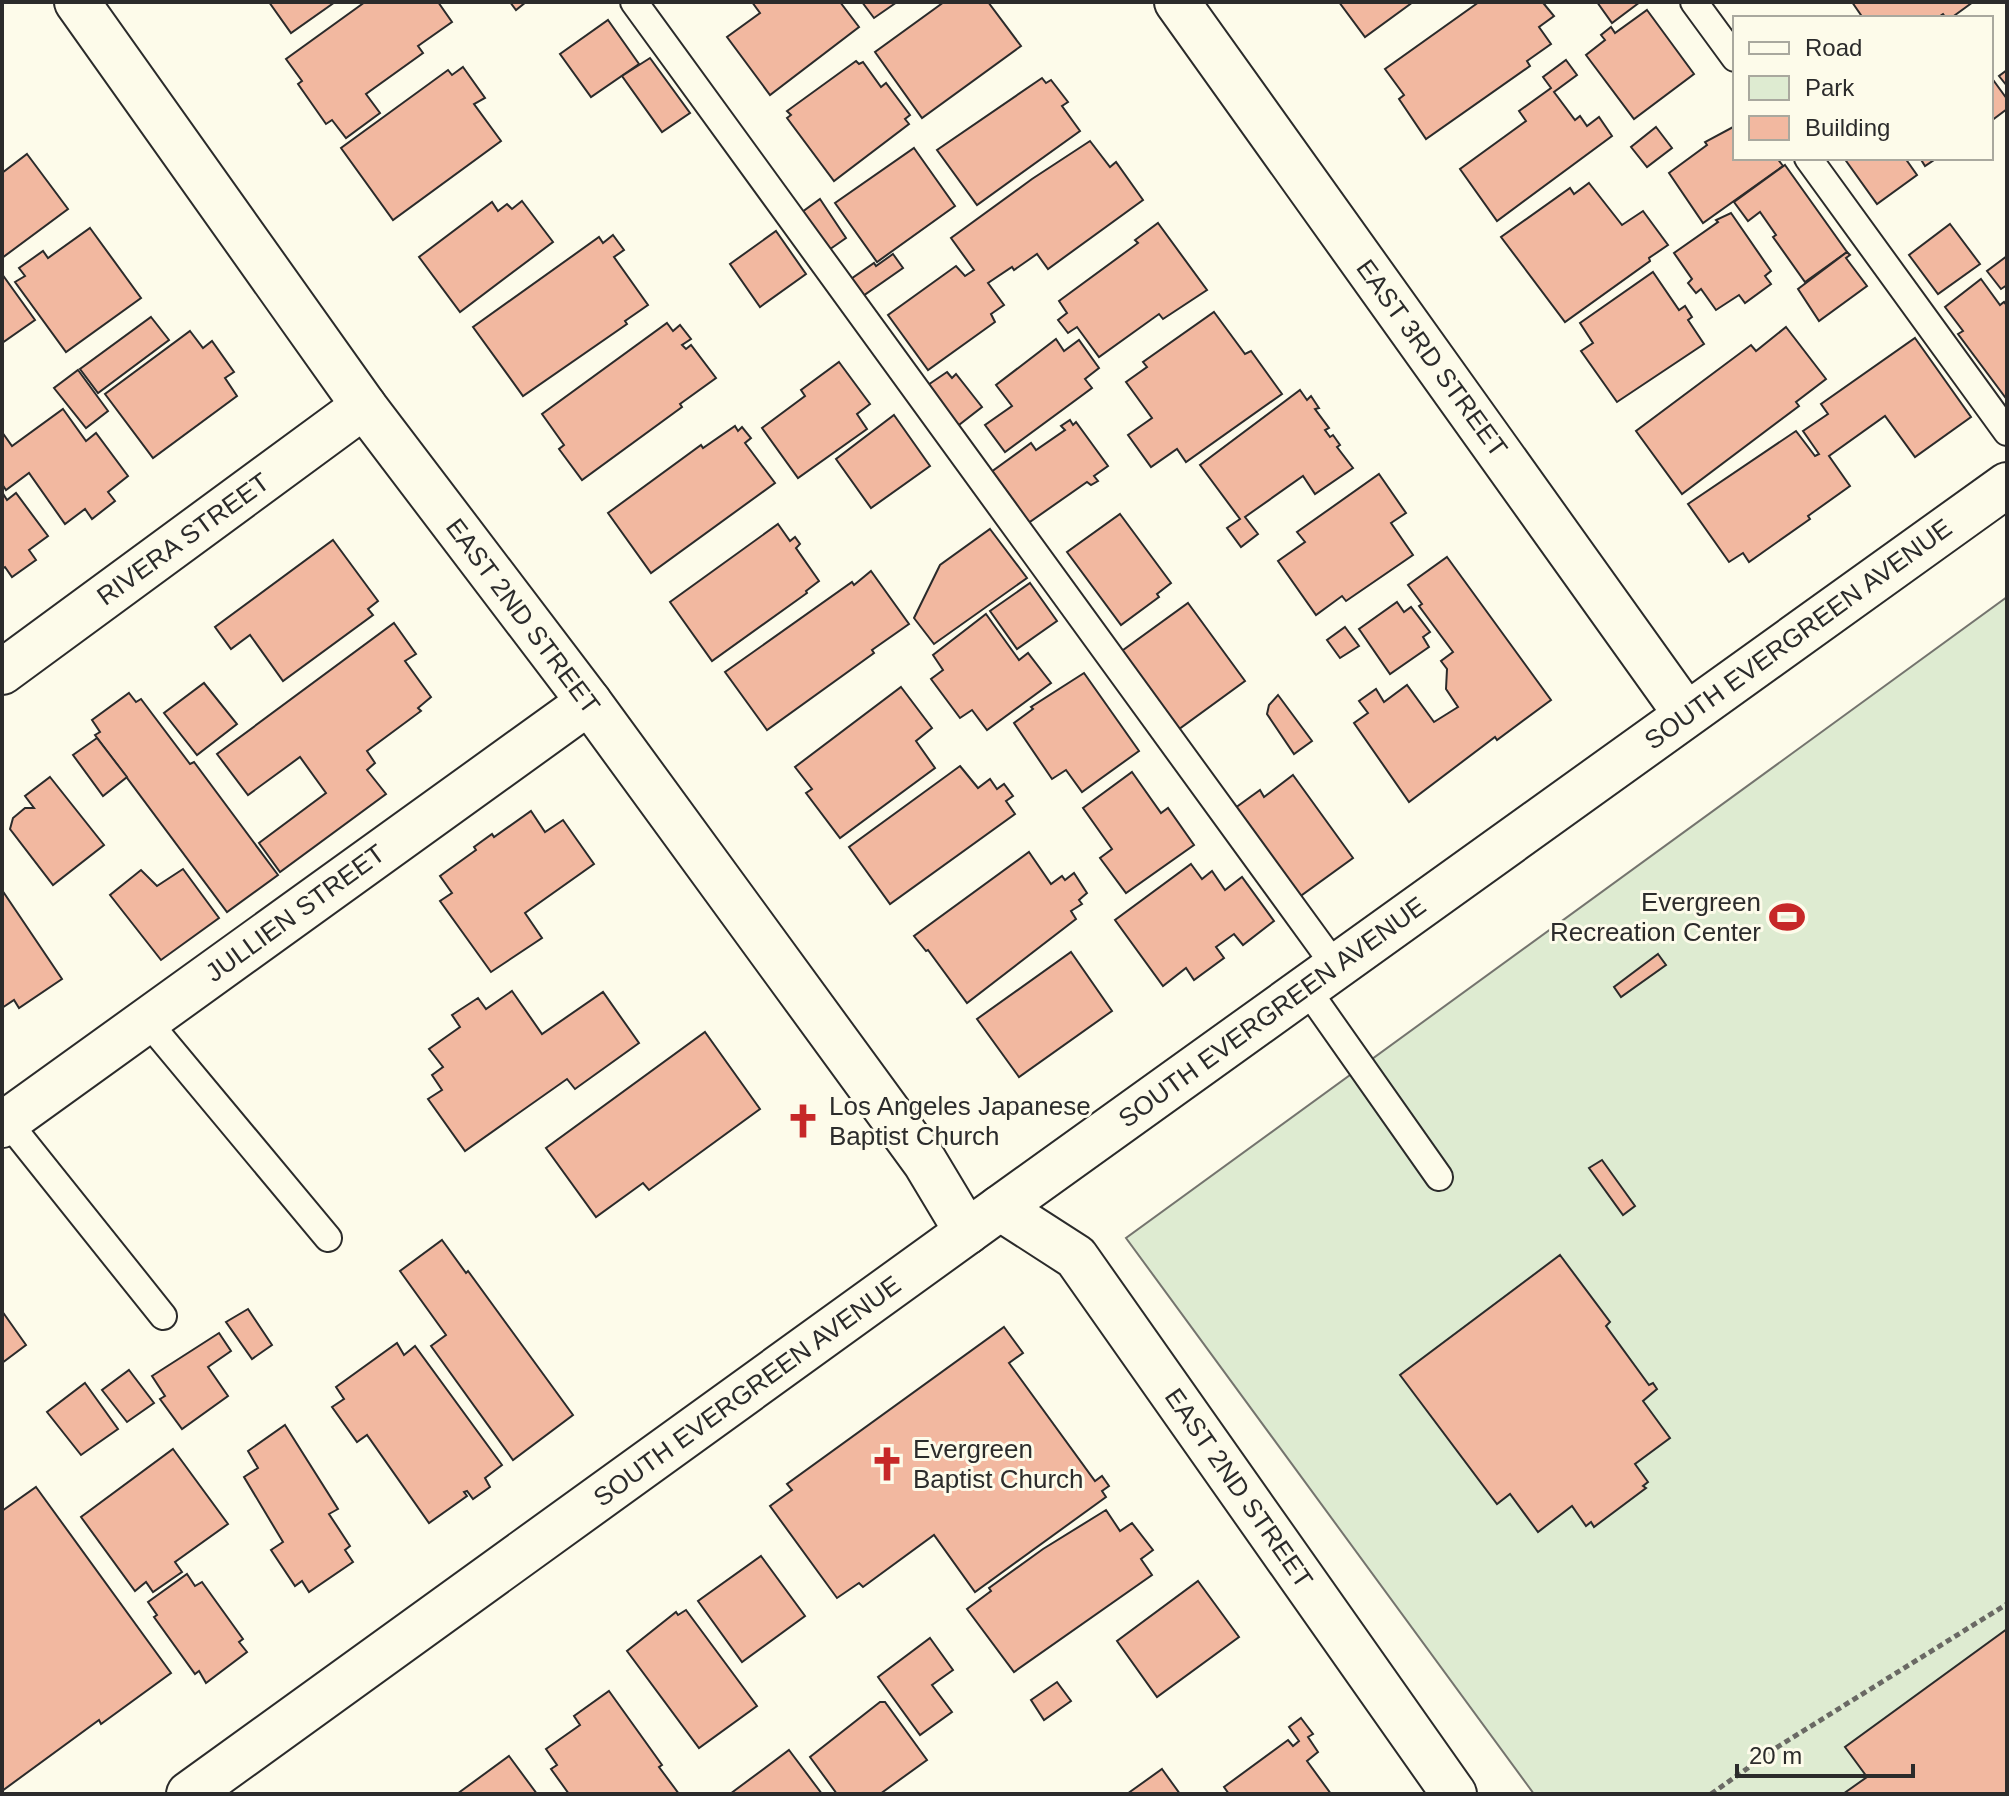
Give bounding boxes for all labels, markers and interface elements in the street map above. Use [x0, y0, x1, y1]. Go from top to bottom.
legend [1733, 16, 1993, 160]
text: Road [1805, 34, 1862, 61]
text: Park [1805, 74, 1855, 101]
text: Building [1805, 114, 1890, 141]
street label: EAST 3RD STREET [1350, 254, 1514, 463]
street label: RIVERA STREET [91, 467, 275, 611]
street label: SOUTH EVERGREEN AVENUE [1639, 512, 1957, 756]
street label: EAST 2ND STREET [440, 513, 606, 720]
street label: JULLIEN STREET [200, 838, 390, 988]
place label: Evergreen Recreation Center [1550, 887, 1761, 947]
street label: SOUTH EVERGREEN AVENUE [1113, 890, 1431, 1134]
sports icon: Evergreen Recreation Center [1768, 898, 1806, 936]
place label: Los Angeles Japanese Baptist Church [829, 1091, 1091, 1151]
church icon: Los Angeles Japanese Baptist Church [784, 1102, 822, 1140]
street label: SOUTH EVERGREEN AVENUE [588, 1269, 906, 1513]
street label: EAST 2ND STREET [1159, 1383, 1319, 1594]
place label: Evergreen Baptist Church [913, 1434, 1084, 1494]
church icon: Evergreen Baptist Church [868, 1445, 906, 1483]
scale bar [1737, 1728, 1913, 1778]
text: 20 m [1749, 1742, 1802, 1769]

